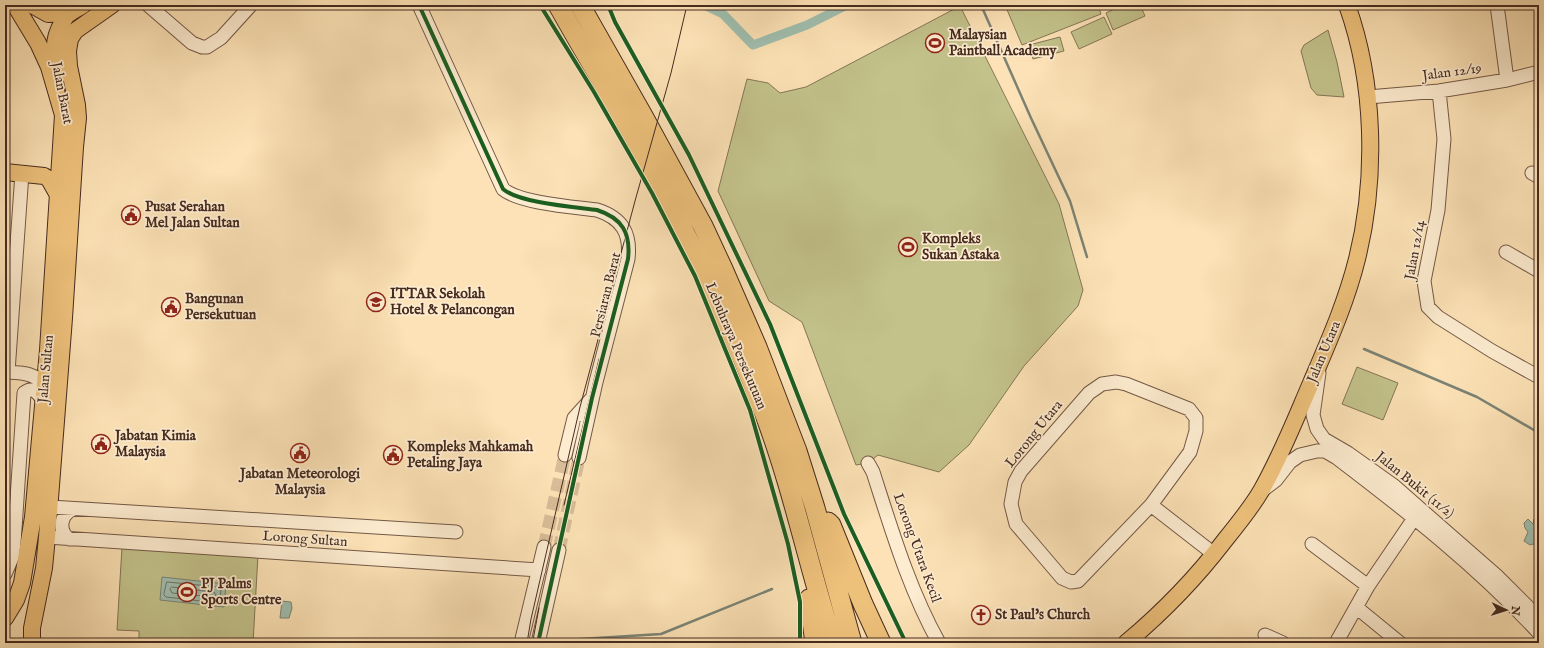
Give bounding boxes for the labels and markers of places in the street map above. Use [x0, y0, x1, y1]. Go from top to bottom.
place label: Malaysian Paintball Academy [949, 26, 1057, 60]
sports icon: Malaysian Paintball Academy [924, 32, 946, 54]
place label: Pusat Serahan Mel Jalan Sultan [145, 198, 240, 232]
public building icon: Pusat Serahan Mel Jalan Sultan [120, 204, 142, 226]
place label: Kompleks Sukan Astaka [922, 230, 1000, 264]
sports icon: Kompleks Sukan Astaka [897, 236, 919, 258]
place label: ITTAR Sekolah Hotel & Pelancongan [390, 285, 515, 319]
place label: Bangunan Persekutuan [185, 290, 257, 324]
school or university icon: ITTAR Sekolah Hotel & Pelancongan [365, 291, 387, 313]
public building icon: Bangunan Persekutuan [160, 296, 182, 318]
place label: Jabatan Kimia Malaysia [113, 427, 197, 461]
public building icon: Jabatan Kimia Malaysia [90, 433, 112, 455]
place label: Kompleks Mahkamah Petaling Jaya [407, 438, 534, 472]
public building icon: Jabatan Meteorologi Malaysia [289, 442, 311, 464]
public building icon: Kompleks Mahkamah Petaling Jaya [382, 444, 404, 466]
place label: Jabatan Meteorologi Malaysia [238, 465, 360, 499]
place label: PJ Palms Sports Centre [201, 575, 282, 609]
sports icon: PJ Palms Sports Centre [176, 581, 198, 603]
church icon: St Paul's Church [970, 604, 992, 626]
place label: St Paul's Church [995, 606, 1091, 624]

